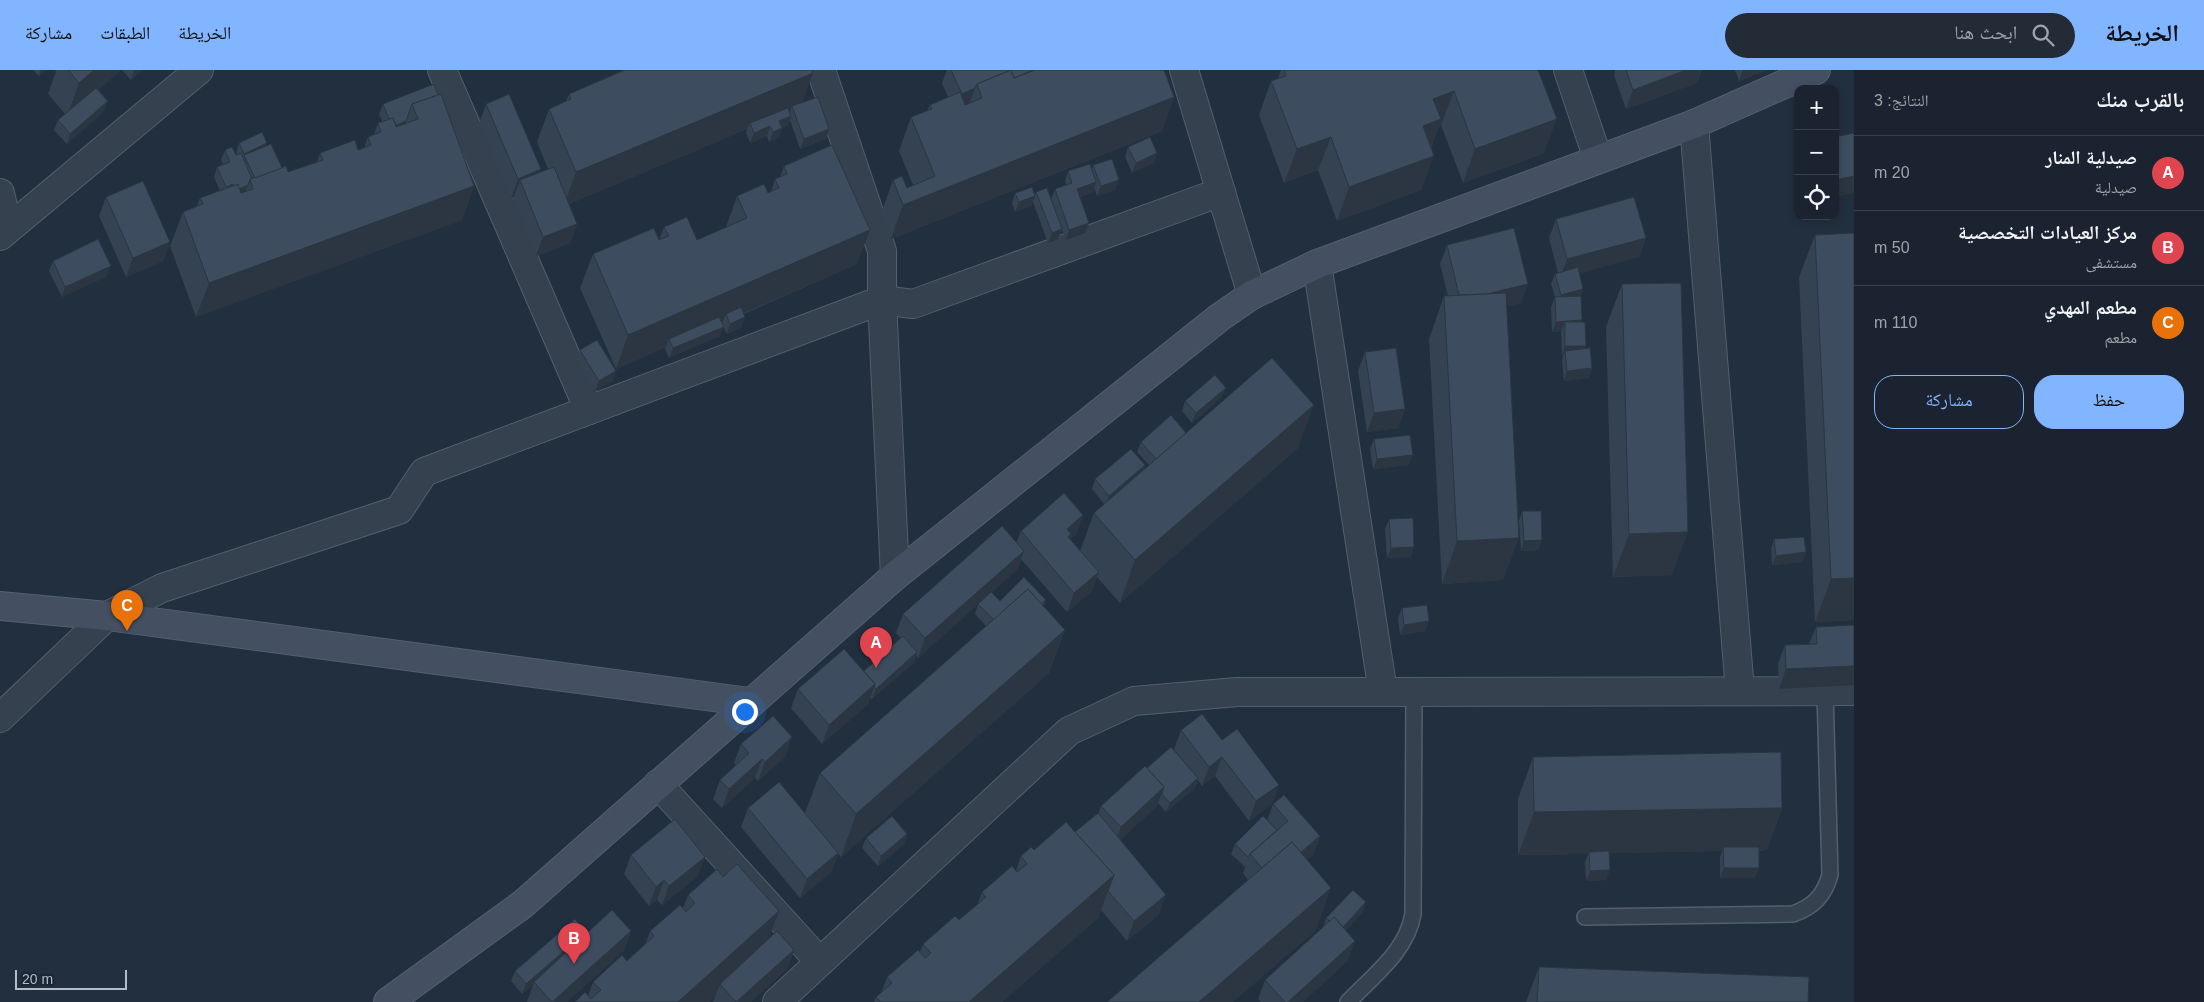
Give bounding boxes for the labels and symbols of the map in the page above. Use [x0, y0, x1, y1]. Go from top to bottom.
pin: C [111, 590, 143, 631]
pin: A [860, 627, 892, 668]
your location [732, 699, 758, 725]
pin: B [558, 923, 590, 964]
scale bar [15, 967, 128, 990]

